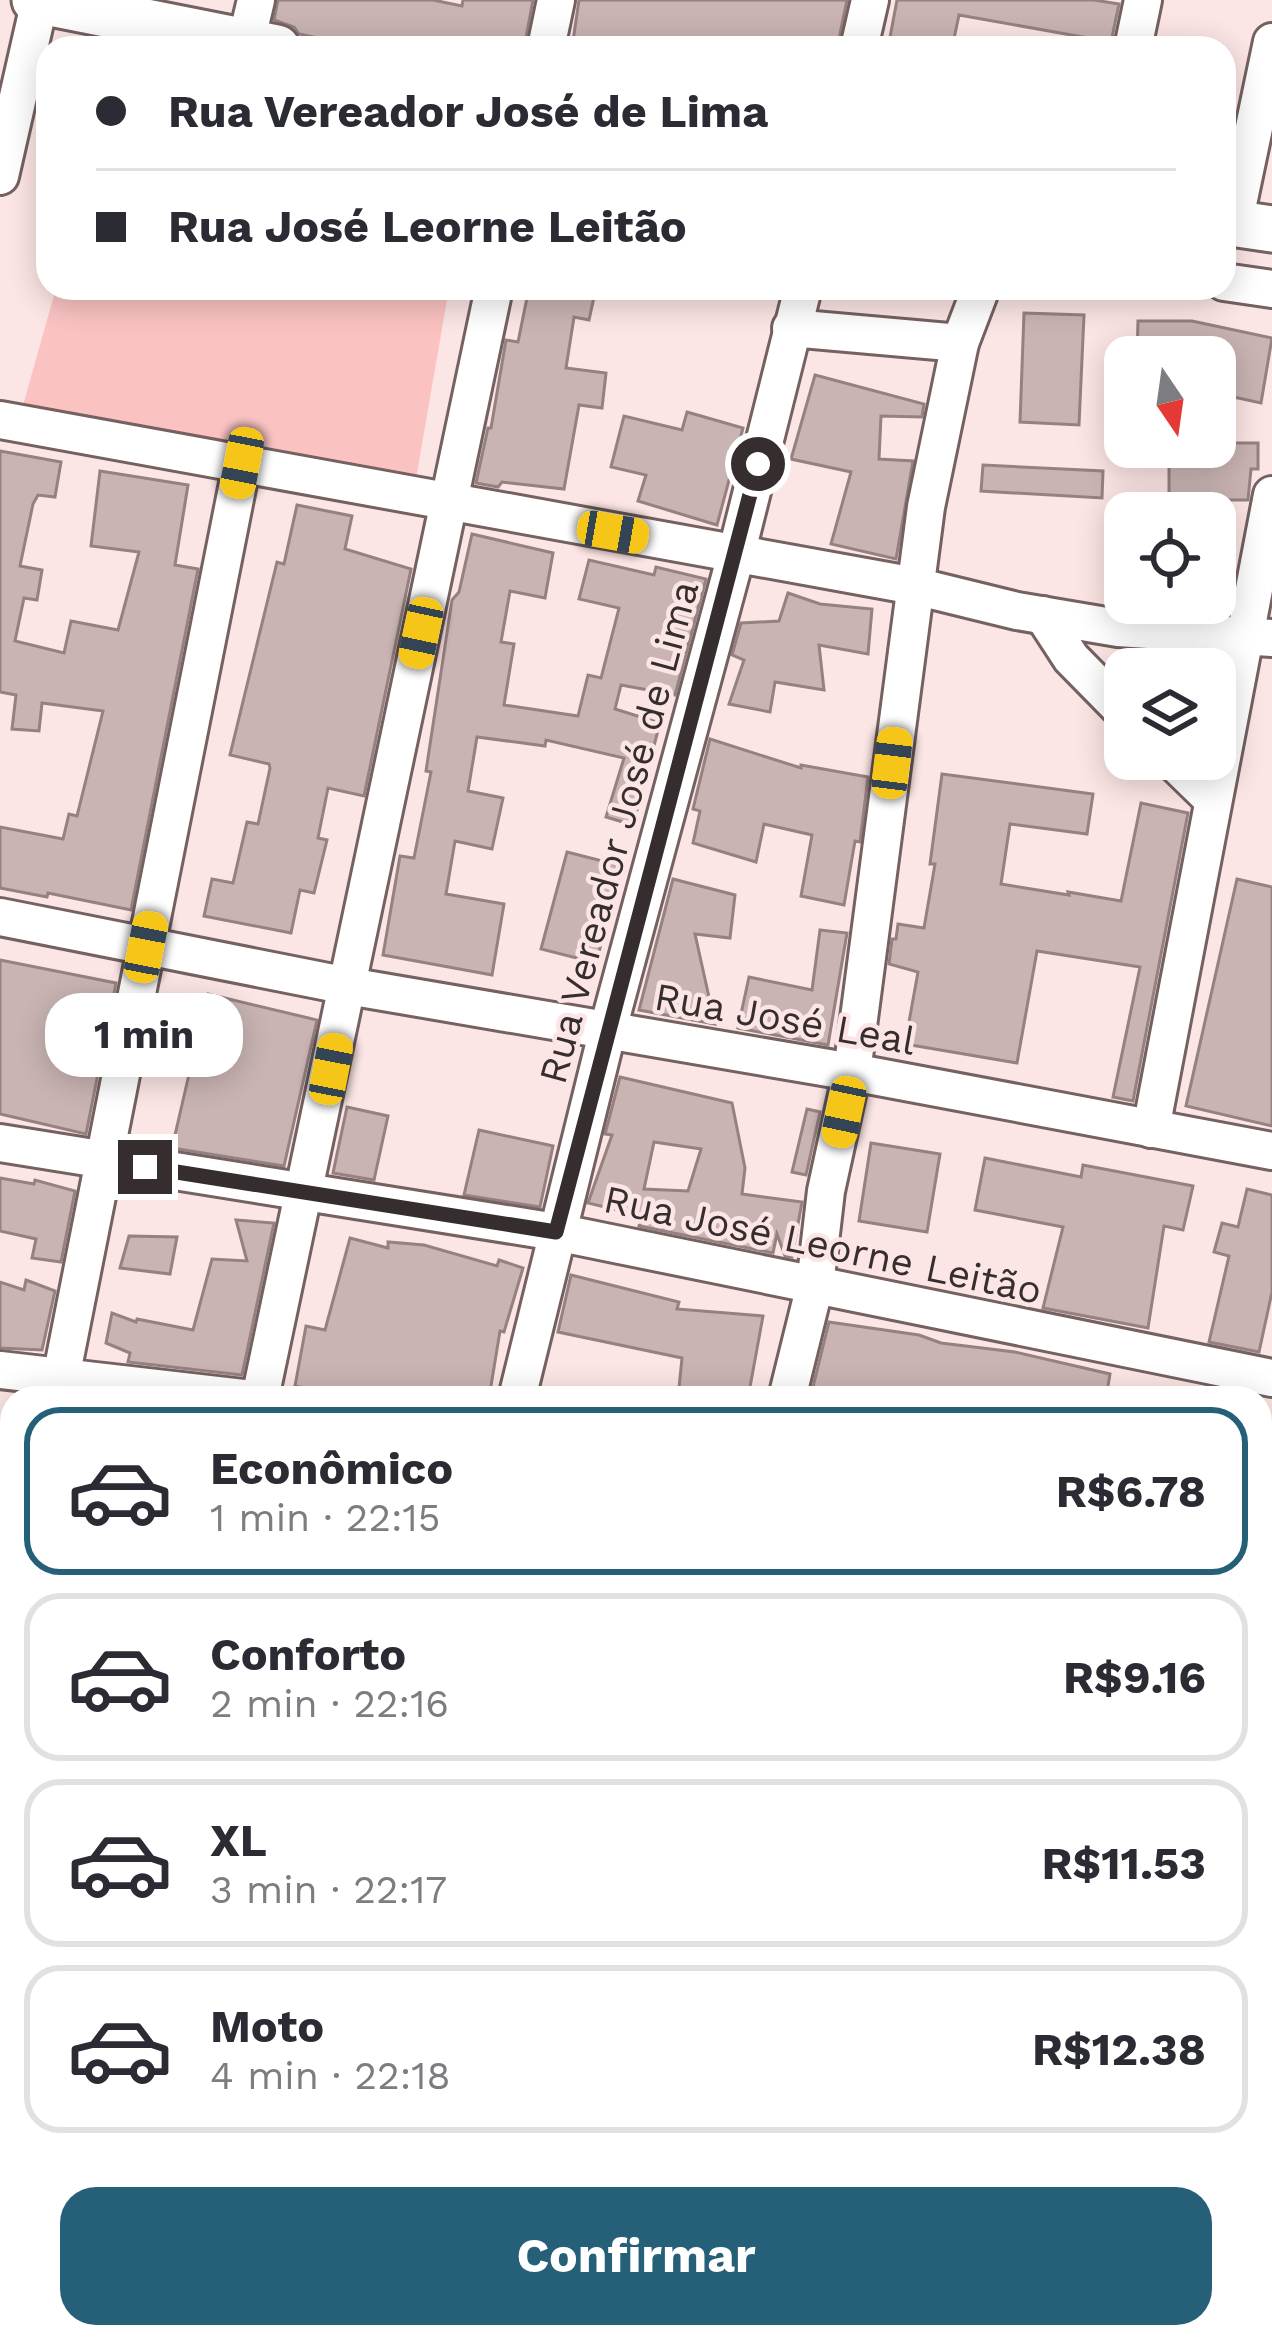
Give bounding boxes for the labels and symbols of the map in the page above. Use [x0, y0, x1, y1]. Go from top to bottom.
north arrow [1104, 336, 1236, 468]
car [217, 424, 267, 502]
route start [731, 437, 785, 491]
car [574, 508, 652, 556]
street label: Rua Vereador José de Lima [530, 576, 707, 1088]
car [396, 594, 446, 672]
car [870, 725, 914, 801]
car [121, 908, 171, 986]
street label: Rua José Leal [651, 973, 919, 1064]
callout: 1 min [46, 993, 244, 1077]
car [306, 1030, 356, 1108]
car [819, 1073, 869, 1151]
route end [118, 1140, 172, 1194]
street label: Rua José Leorne Leitão [600, 1176, 1046, 1313]

